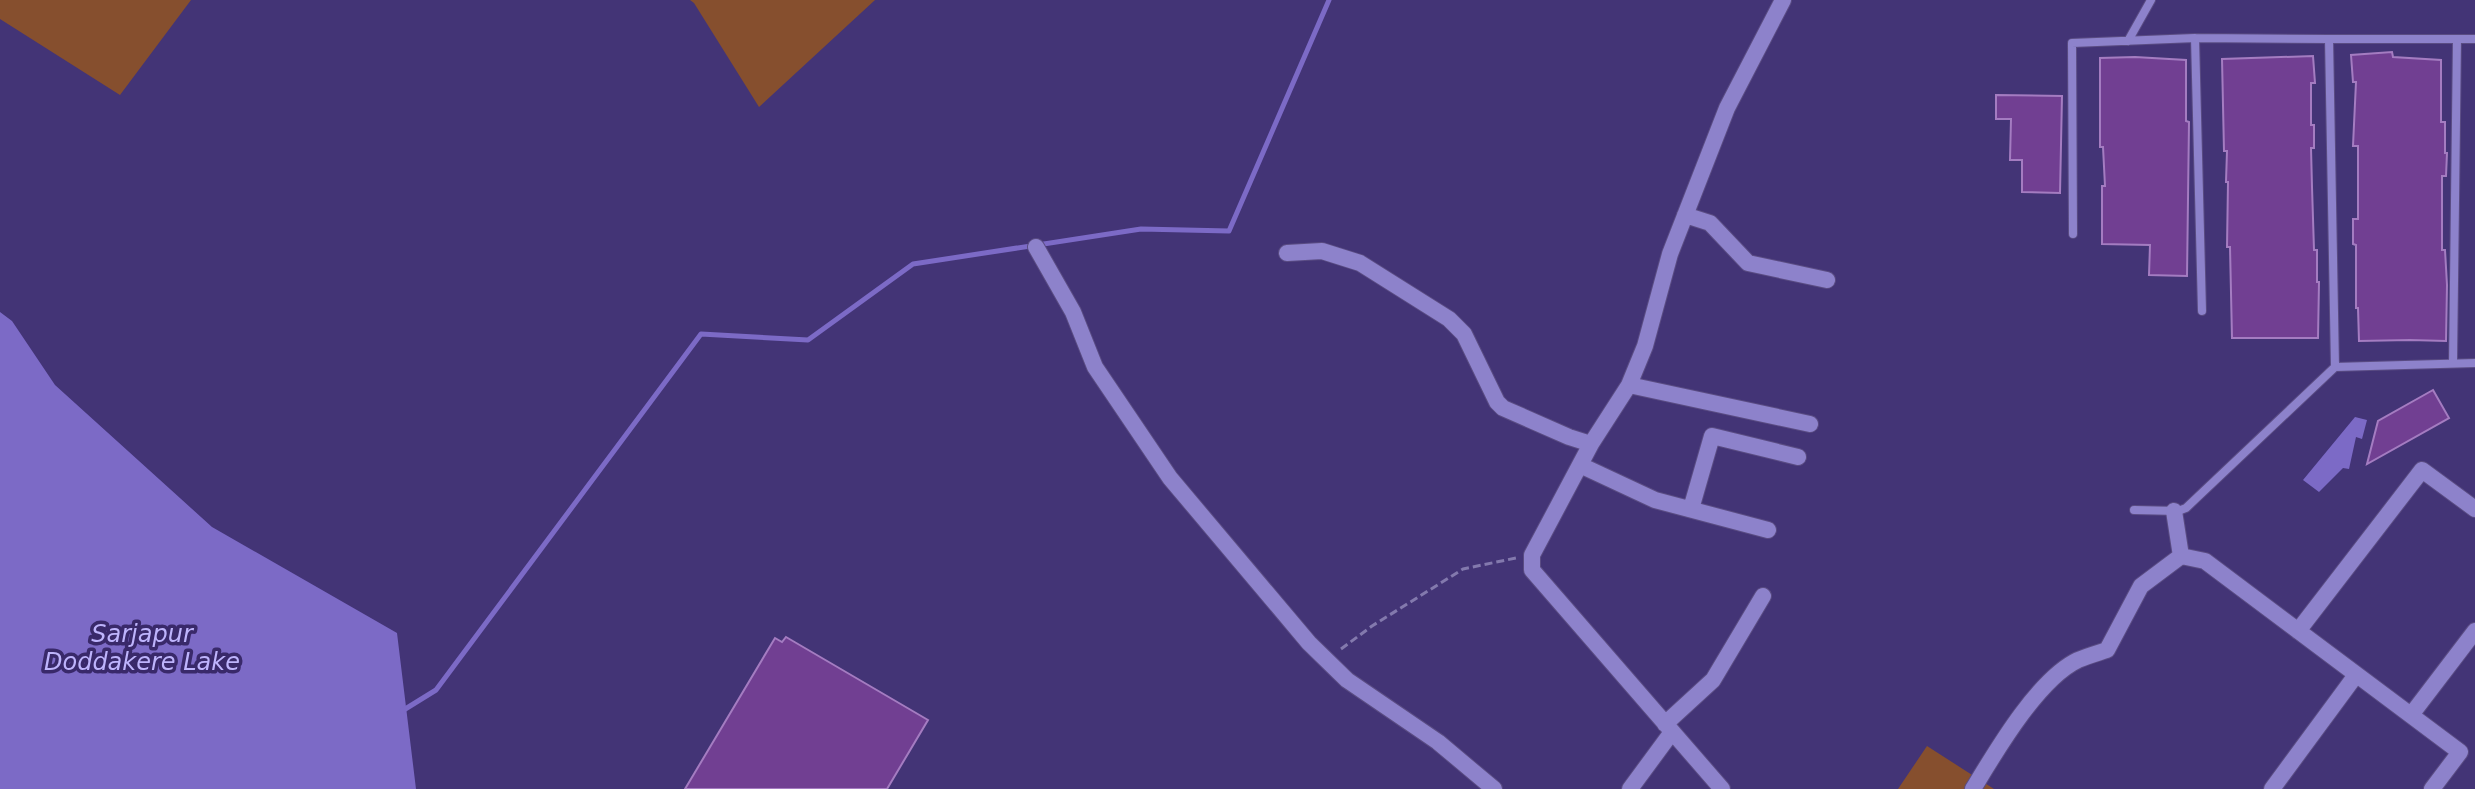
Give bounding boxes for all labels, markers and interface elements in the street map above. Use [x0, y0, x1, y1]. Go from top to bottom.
water label: Sarjapur Doddakere Lake [44, 620, 240, 676]

